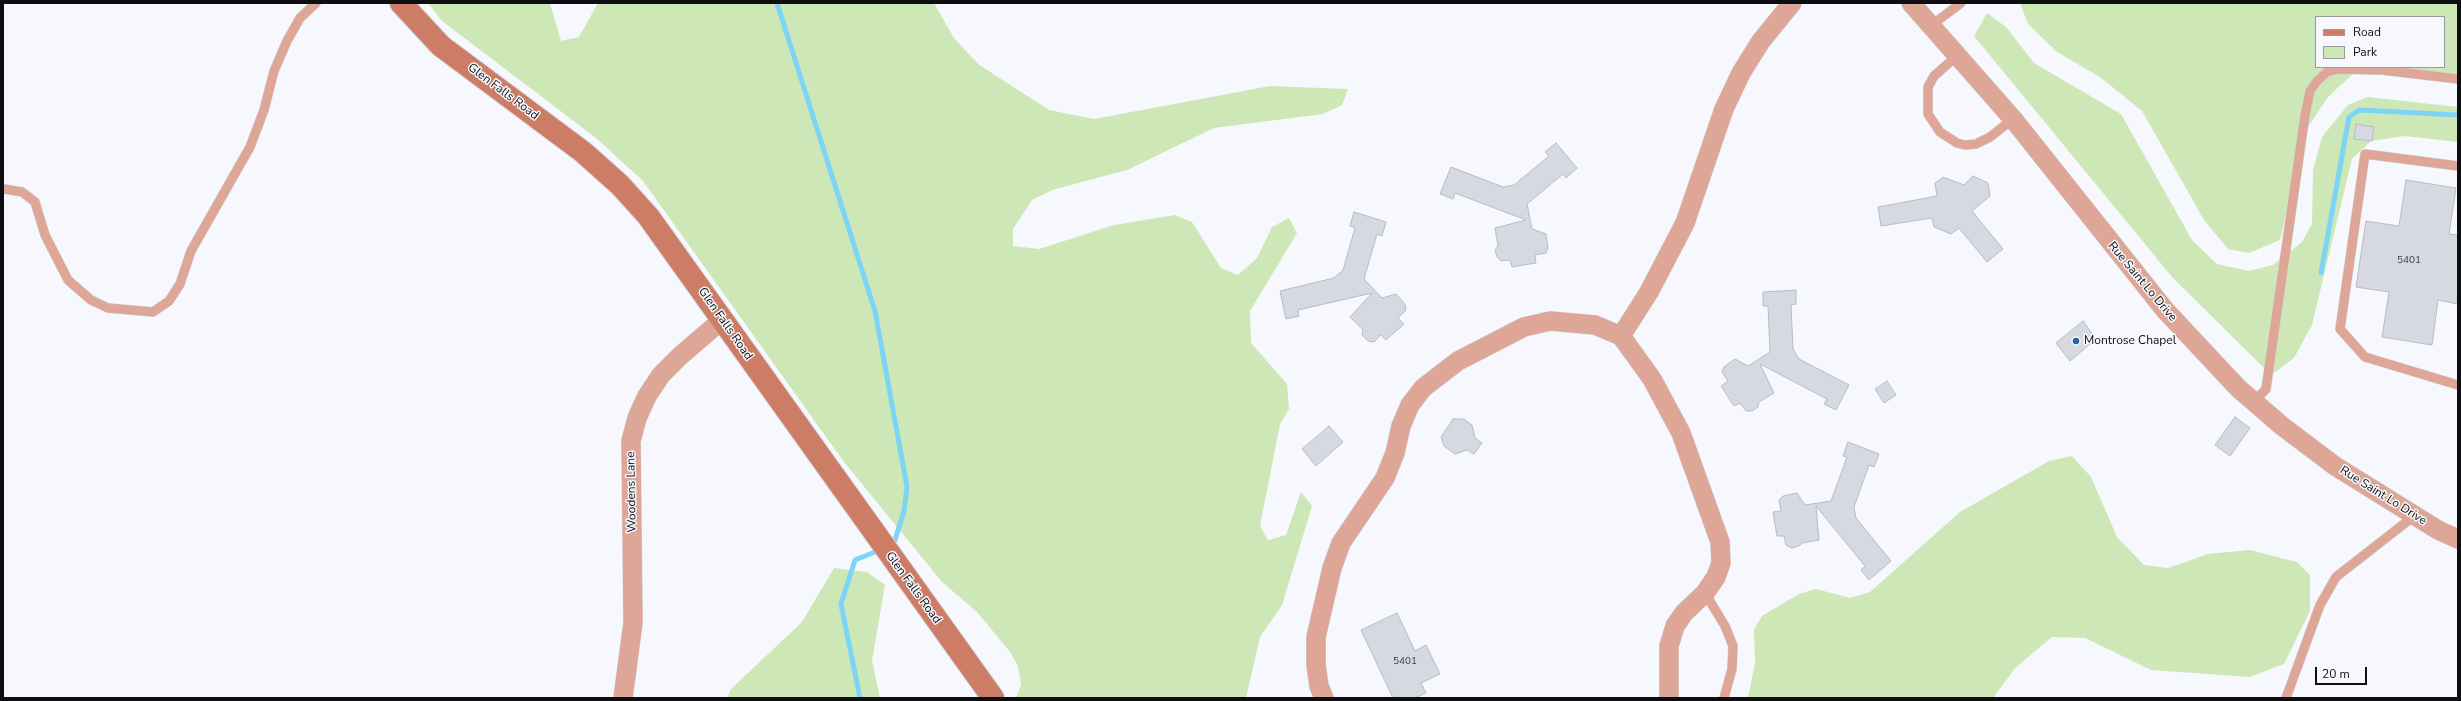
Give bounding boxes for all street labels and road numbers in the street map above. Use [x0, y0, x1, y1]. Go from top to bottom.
street label: Glen Falls Road [465, 61, 541, 123]
street label: Rue Saint Lo Drive [2104, 239, 2180, 325]
street label: Glen Falls Road [695, 285, 755, 363]
street label: Woodens Lane [624, 451, 640, 533]
street label: Rue Saint Lo Drive [2337, 464, 2429, 528]
street label: Glen Falls Road [882, 549, 944, 627]

